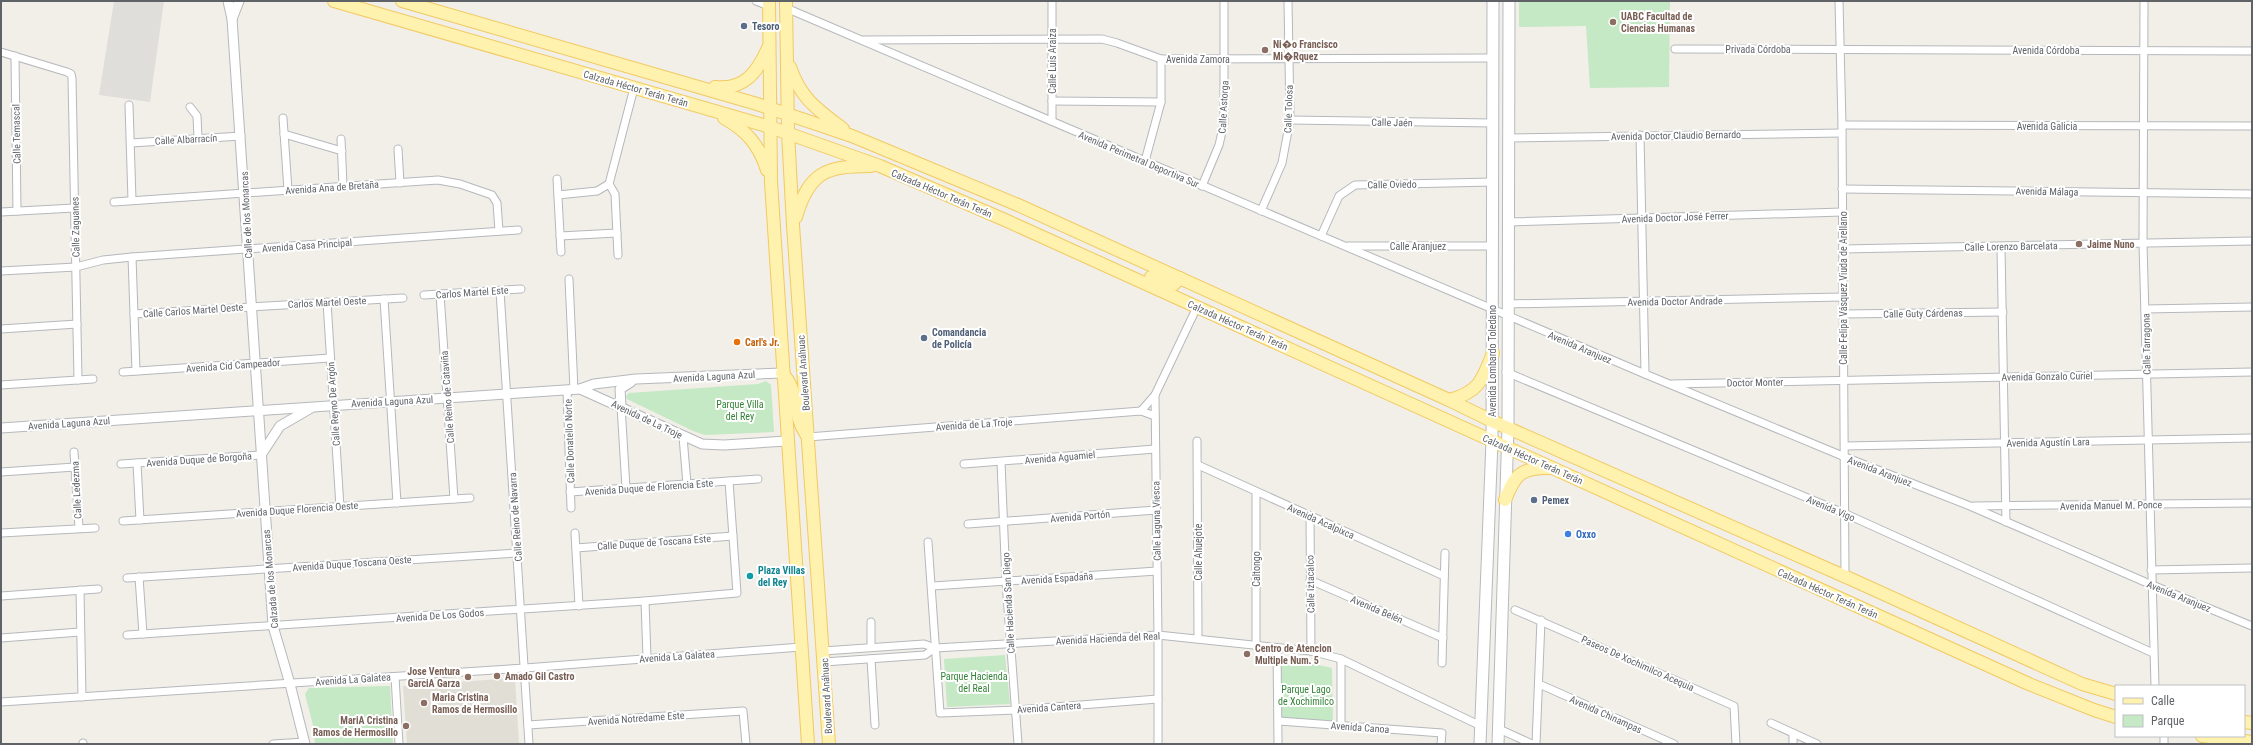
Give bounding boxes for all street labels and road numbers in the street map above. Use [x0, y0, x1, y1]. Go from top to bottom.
street label: Calle Luis Araiza [1047, 28, 1058, 94]
street label: Privada Córdoba [1725, 44, 1791, 55]
street label: Avenida Córdoba [2013, 45, 2080, 56]
street label: Avenida Zamora [1166, 54, 1230, 65]
street label: Calzada Héctor Terán Terán [582, 68, 690, 109]
street label: Calle Astorga [1217, 80, 1230, 134]
street label: Calle Tolosa [1282, 85, 1295, 133]
street label: Calle Temascal [10, 104, 23, 164]
street label: Calle Jaén [1371, 117, 1413, 128]
street label: Avenida Galicia [2017, 121, 2078, 132]
street label: Avenida Perimetral Deportiva Sur [1077, 129, 1201, 190]
street label: Avenida Doctor Claudio Bernardo [1611, 129, 1741, 142]
street label: Calle Albarracín [155, 132, 218, 147]
street label: Calzada Héctor Terán Terán [890, 167, 994, 220]
street label: Calle de los Monarcas [239, 171, 254, 259]
street label: Avenida Ana de Bretaña [285, 179, 379, 196]
street label: Calle Oviedo [1367, 179, 1417, 190]
street label: Avenida Málaga [2016, 185, 2079, 198]
street label: Calle Zaguanes [69, 196, 82, 257]
street label: Avenida Doctor José Ferrer [1621, 210, 1729, 225]
street label: Calle Felipa Vásquez Viuda de Arellano [1838, 211, 1849, 365]
street label: Avenida Casa Principal [262, 237, 352, 254]
street label: Calle Lorenzo Barcelata [1964, 240, 2058, 253]
street label: Calle Aranjuez [1390, 241, 1446, 252]
street label: Carlos Martel Este [435, 284, 509, 301]
street label: Carlos Martel Oeste [288, 295, 367, 310]
street label: Avenida Doctor Andrade [1627, 295, 1723, 308]
street label: Calzada Héctor Terán Terán [1186, 298, 1290, 353]
street label: Calle Carlos Martel Oeste [143, 301, 244, 319]
street label: Avenida Lombardo Toledano [1487, 305, 1498, 417]
street label: Calle Guty Cárdenas [1883, 307, 1963, 320]
street label: Calle Tarragona [2140, 313, 2153, 375]
street label: Avenida Aranjuez [1546, 329, 1613, 366]
street label: Boulevard Anáhuac [795, 334, 812, 411]
street label: Calle Reino de Cataviña [439, 350, 456, 444]
street label: Avenida Cid Campeador [186, 357, 280, 374]
street label: Calle Reyno De Argón [325, 361, 342, 446]
street label: Avenida Laguna Azul [673, 369, 755, 384]
street label: Avenida Gonzalo Curiel [2001, 370, 2093, 383]
street label: Doctor Monter [1727, 377, 1783, 388]
street label: Avenida Laguna Azul [351, 394, 433, 409]
street label: Calle Donatello Norte [563, 398, 576, 483]
street label: Avenida de La Troje [610, 398, 684, 441]
street label: Avenida Laguna Azul [28, 415, 110, 432]
street label: Avenida de La Troje [935, 416, 1013, 433]
street label: Calzada Héctor Terán Terán [1481, 432, 1585, 487]
street label: Avenida Agustín Lara [2006, 436, 2090, 449]
street label: Avenida Aguamiel [1024, 449, 1096, 466]
street label: Avenida Duque de Borgoña [146, 450, 252, 469]
street label: Avenida Aranjuez [1846, 454, 1914, 489]
street label: Calle Ledezma [69, 461, 84, 519]
street label: Calle Reino de Navarra [507, 472, 524, 562]
street label: Avenida Duque de Florencia Este [584, 478, 714, 497]
street label: Calle Laguna Viesca [1150, 481, 1163, 561]
street label: Avenida Vigo [1805, 493, 1857, 524]
street label: Avenida Manuel M. Ponce [2060, 499, 2162, 512]
street label: Avenida Duque Florencia Oeste [236, 500, 359, 519]
street label: Avenida Acalpixca [1286, 502, 1356, 541]
street label: Avenida Portón [1050, 508, 1111, 525]
street label: Calle Ahuejote [1193, 523, 1204, 581]
street label: Calzada de los Monarcas [261, 529, 280, 629]
street label: Calle Duque de Toscana Este [597, 533, 712, 552]
street label: Caltongo [1251, 551, 1262, 587]
street label: Calle Hacienda San Diego [1000, 552, 1017, 654]
street label: Avenida Duque Toscana Oeste [292, 554, 412, 573]
street label: Calle Iztacalco [1304, 555, 1317, 613]
street label: Calzada Héctor Terán Terán [1776, 566, 1880, 621]
street label: Avenida Espadaña [1021, 570, 1094, 587]
street label: Avenida Aranjuez [2145, 579, 2212, 614]
street label: Avenida Belén [1349, 594, 1405, 625]
street label: Avenida De Los Godos [396, 607, 485, 624]
street label: Avenida Hacienda del Real [1056, 630, 1160, 647]
street label: Paseos De Xochimilco Acequia [1580, 634, 1696, 693]
street label: Avenida La Galatea [639, 648, 715, 665]
street label: Boulevard Anáhuac [819, 657, 834, 734]
street label: Avenida La Galatea [315, 671, 391, 688]
street label: Avenida Chinampas [1568, 694, 1644, 735]
street label: Avenida Cantera [1017, 700, 1082, 715]
street label: Avenida Notredame Este [587, 710, 685, 727]
street label: Avenida Canoa [1330, 720, 1390, 735]

